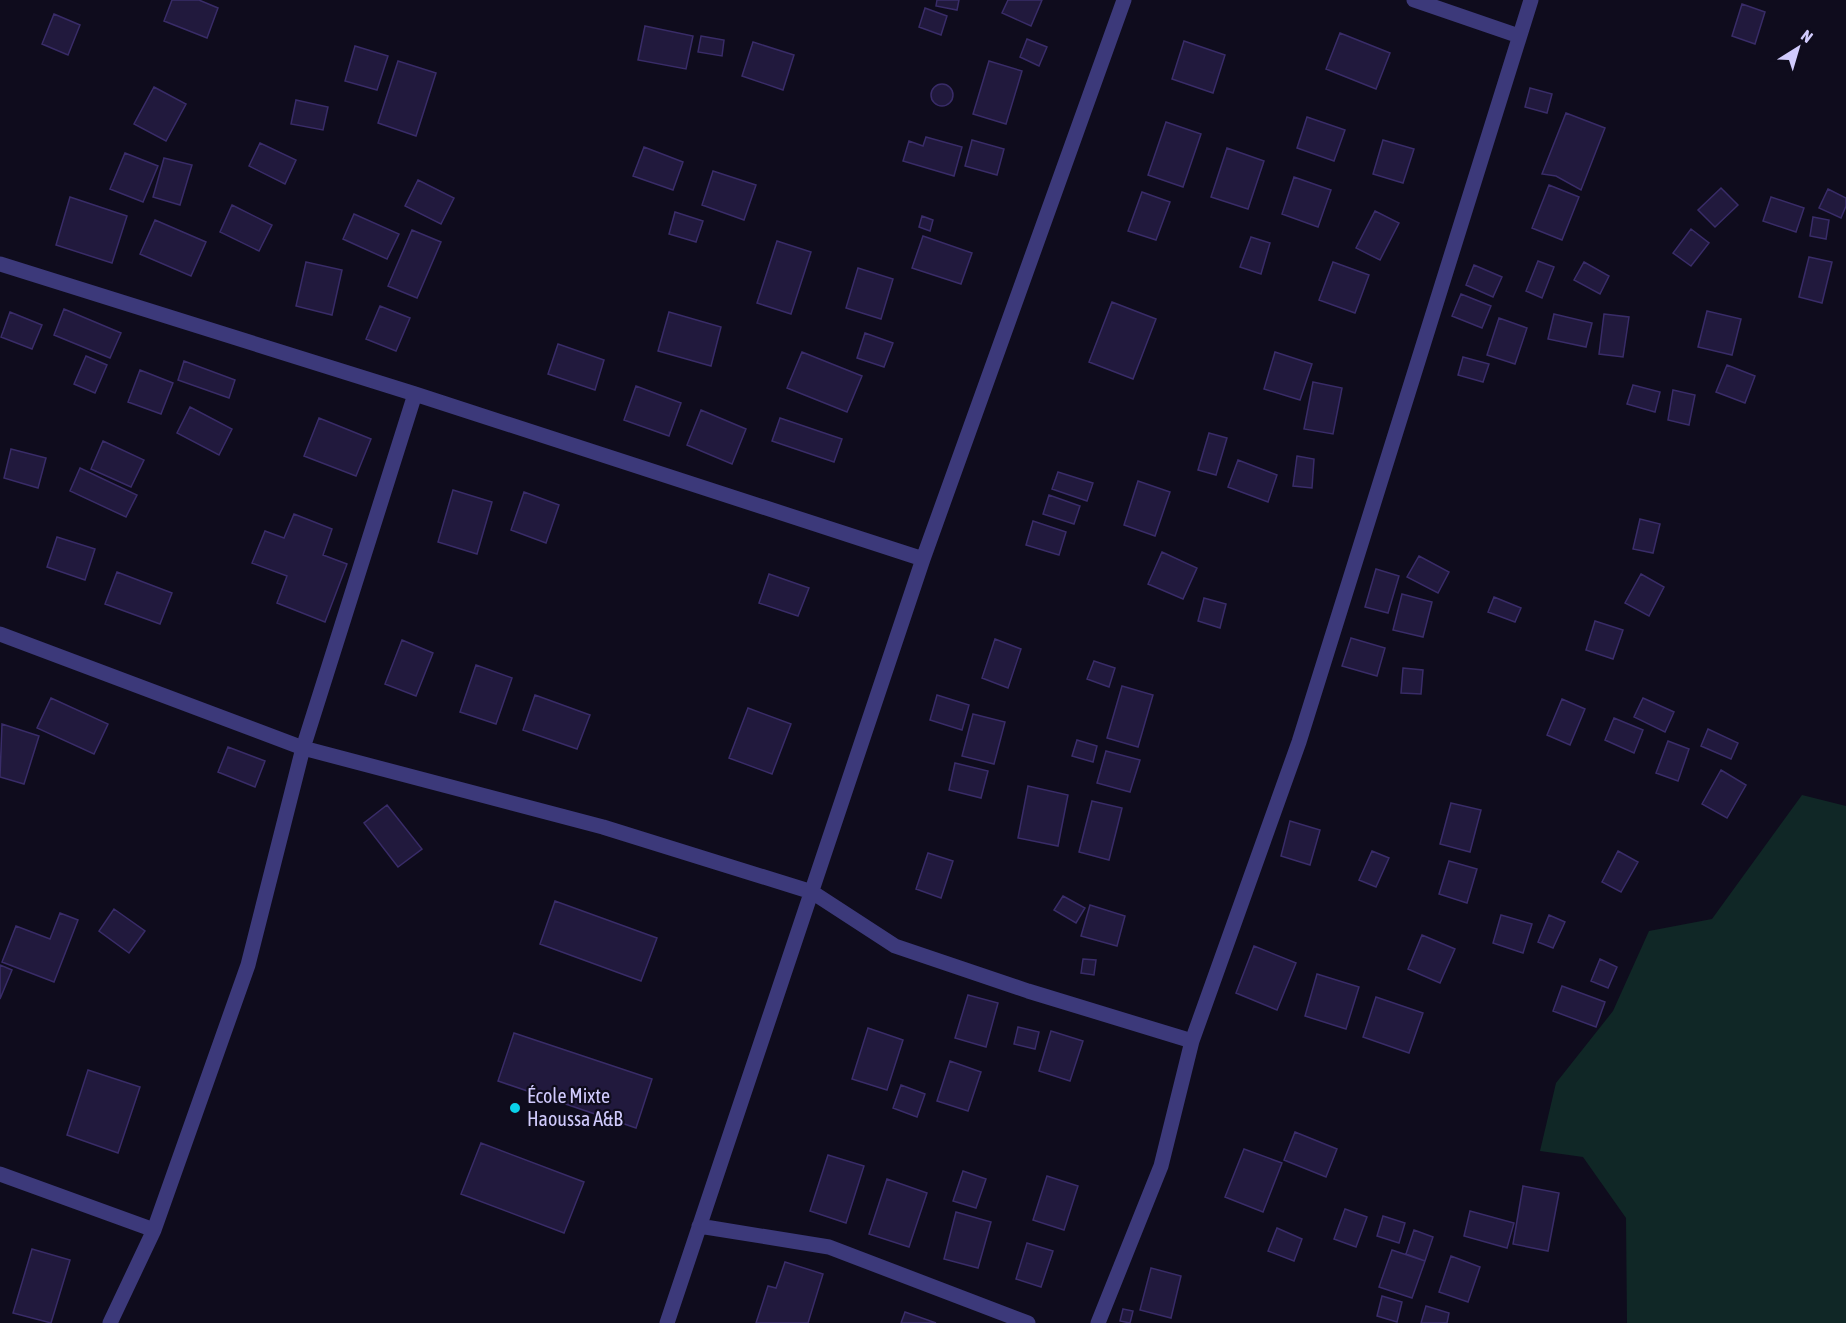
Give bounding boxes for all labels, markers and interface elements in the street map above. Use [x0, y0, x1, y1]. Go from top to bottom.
north arrow [1768, 18, 1828, 78]
text: N [1798, 26, 1816, 46]
place label: École Mixte Haoussa A&B [527, 1084, 623, 1130]
marker: École Mixte Haoussa A&B [508, 1101, 522, 1115]

